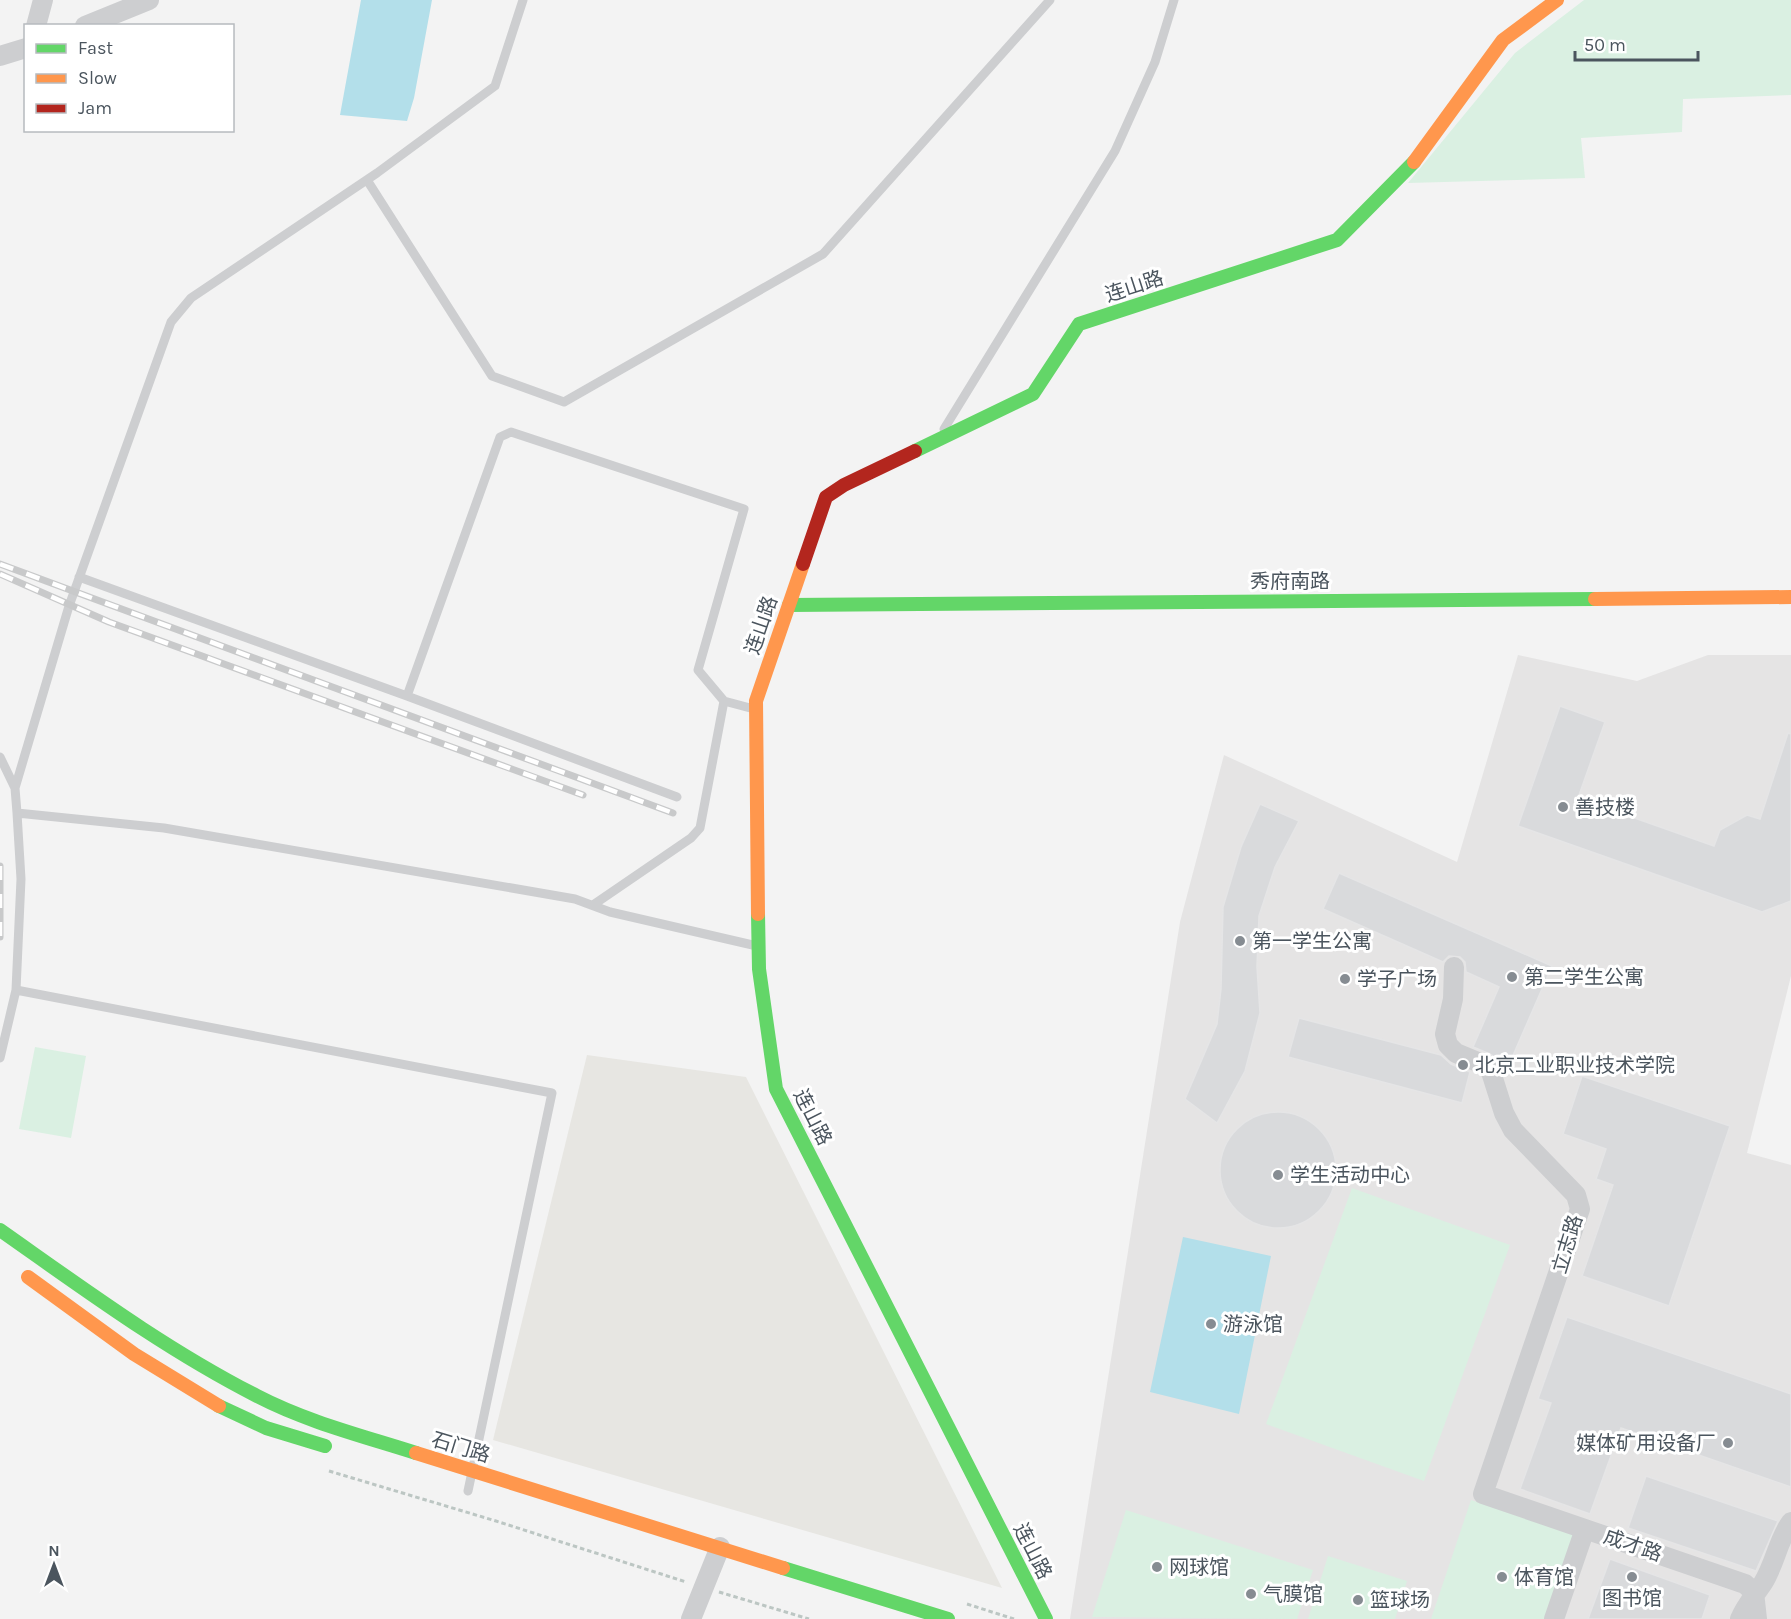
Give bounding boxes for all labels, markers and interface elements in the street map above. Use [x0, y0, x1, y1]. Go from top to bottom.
legend [24, 24, 234, 132]
scale bar [1575, 24, 1698, 62]
text: 50 m [1584, 34, 1626, 56]
text: Fast [78, 37, 113, 59]
text: Slow [78, 67, 117, 89]
text: Jam [78, 97, 112, 119]
street label: 连山路 [1102, 266, 1166, 307]
street label: 秀府南路 [1250, 570, 1330, 593]
street label: 连山路 [741, 593, 782, 657]
place label: 善技楼 [1575, 796, 1635, 819]
marker: 善技楼 [1556, 800, 1570, 814]
place label: 第一学生公寓 [1252, 930, 1372, 953]
marker: 第一学生公寓 [1233, 934, 1247, 948]
place label: 第二学生公寓 [1524, 966, 1644, 989]
place label: 学子广场 [1357, 968, 1437, 991]
marker: 第二学生公寓 [1505, 970, 1519, 984]
marker: 学子广场 [1338, 972, 1352, 986]
place label: 北京工业职业技术学院 [1475, 1054, 1675, 1077]
marker: 北京工业职业技术学院 [1456, 1058, 1470, 1072]
street label: 连山路 [789, 1085, 836, 1149]
place label: 学生活动中心 [1290, 1164, 1410, 1187]
marker: 学生活动中心 [1271, 1168, 1285, 1182]
street label: 立志路 [1548, 1212, 1587, 1276]
place label: 游泳馆 [1223, 1313, 1283, 1336]
marker: 游泳馆 [1204, 1317, 1218, 1331]
street label: 石门路 [429, 1428, 493, 1467]
place label: 媒体矿用设备厂 [1576, 1432, 1716, 1455]
marker: 媒体矿用设备厂 [1721, 1436, 1735, 1450]
street label: 连山路 [1009, 1519, 1056, 1583]
street label: 成才路 [1601, 1525, 1665, 1566]
north arrow [24, 1535, 84, 1595]
text: N [48, 1541, 60, 1560]
place label: 网球馆 [1169, 1556, 1229, 1579]
marker: 网球馆 [1150, 1560, 1164, 1574]
place label: 体育馆 [1514, 1566, 1574, 1589]
marker: 体育馆 [1495, 1570, 1509, 1584]
marker: 图书馆 [1625, 1570, 1639, 1584]
place label: 气膜馆 [1263, 1583, 1323, 1606]
marker: 气膜馆 [1244, 1587, 1258, 1601]
place label: 图书馆 [1602, 1587, 1662, 1610]
place label: 篮球场 [1370, 1589, 1430, 1612]
marker: 篮球场 [1351, 1593, 1365, 1607]

